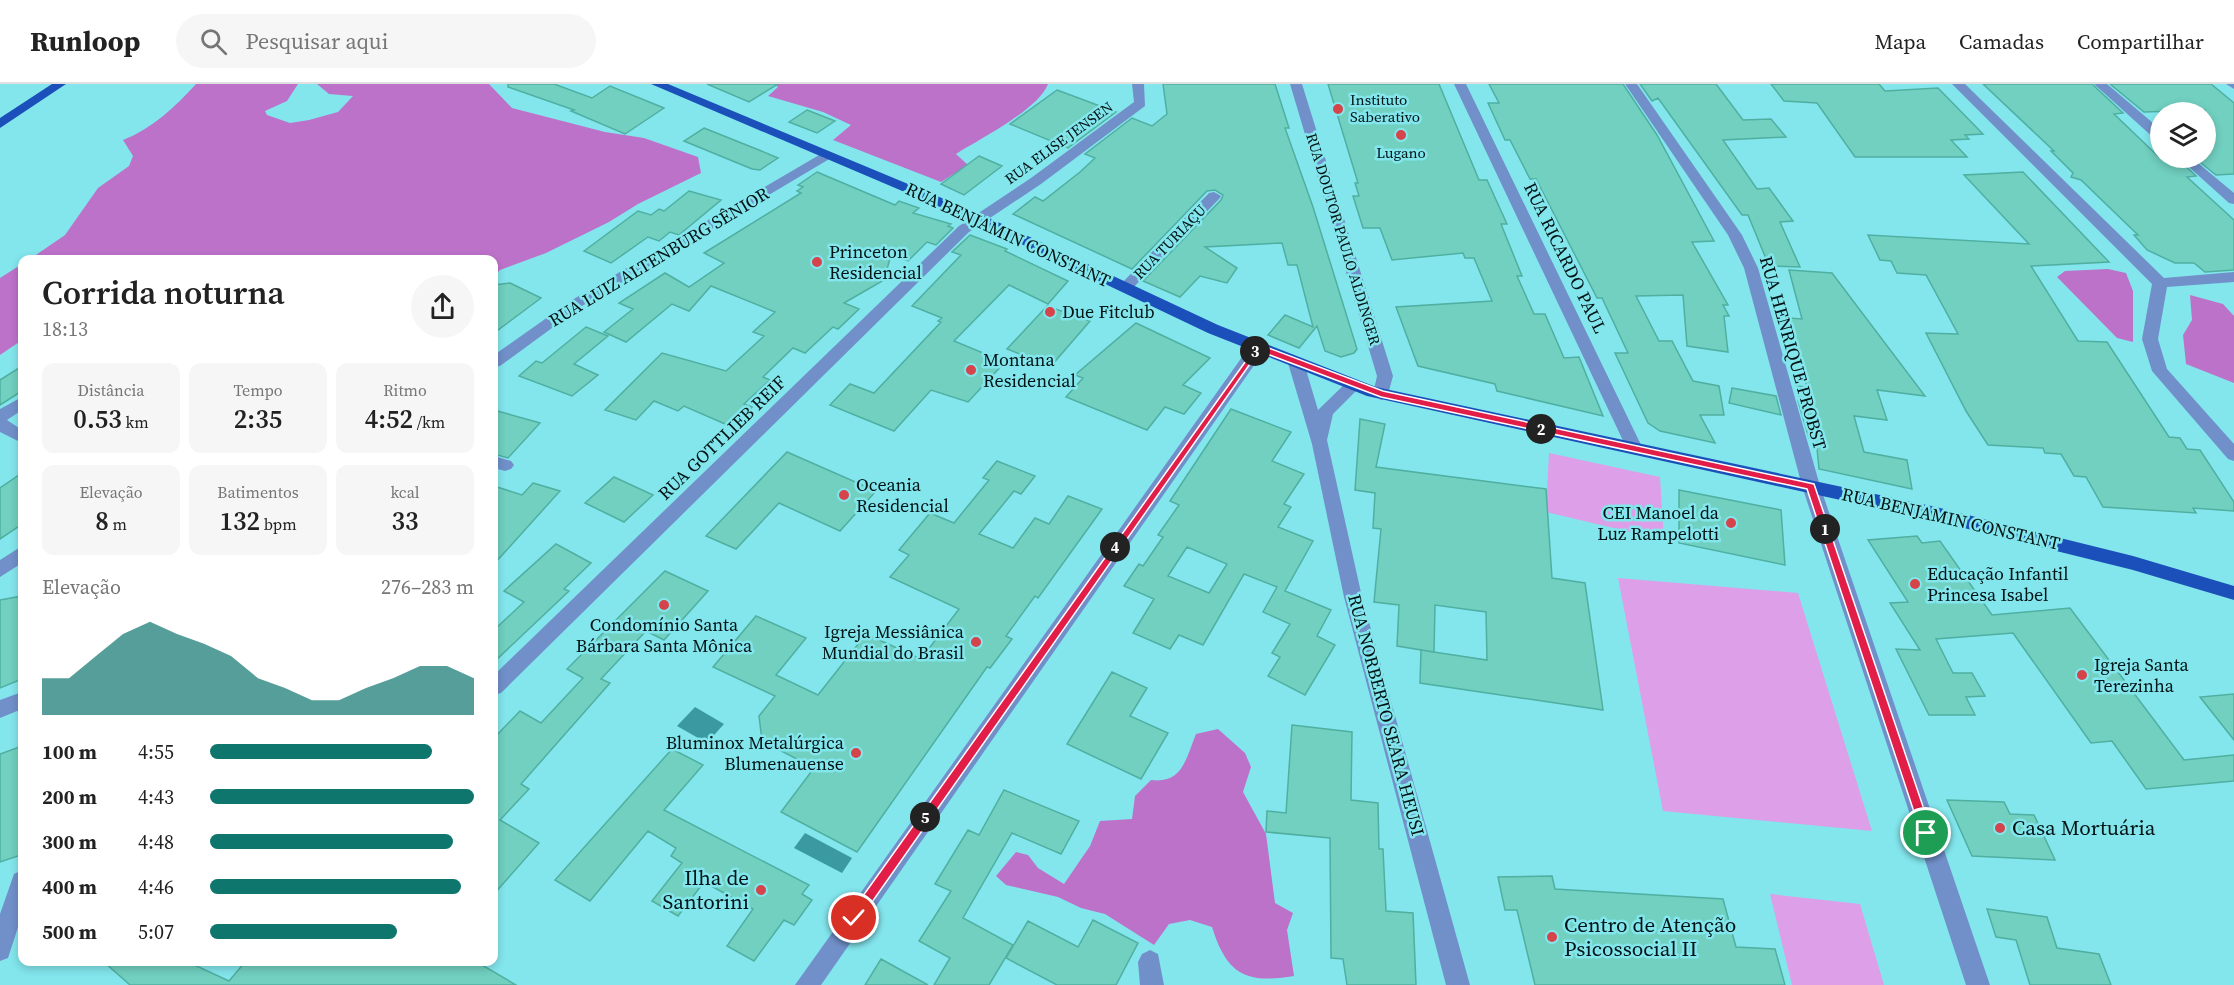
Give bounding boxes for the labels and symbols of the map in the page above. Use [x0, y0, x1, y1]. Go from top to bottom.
place label: Instituto Saberativo [1350, 89, 1420, 127]
street label: RUA ELISE JENSEN [1000, 96, 1117, 189]
marker: Instituto Saberativo [1331, 102, 1345, 116]
marker: Lugano [1394, 128, 1408, 142]
street label: RUA DOUTOR PAULO ALDINGER [1301, 130, 1386, 348]
place label: Lugano [1376, 142, 1426, 163]
street label: RUA BENJAMIN CONSTANT [902, 176, 1115, 293]
street label: RUA RICARDO PAUL [1518, 178, 1613, 338]
street label: RUA LUIZ ALTENBURG SÊNIOR [544, 181, 774, 332]
street label: RUA TURIAÇU [1129, 200, 1211, 284]
place label: Princeton Residencial [829, 239, 922, 285]
street label: RUA HENRIQUE PROBST [1754, 253, 1833, 453]
marker: Princeton Residencial [810, 255, 824, 269]
place label: Due Fitclub [1062, 299, 1155, 324]
marker: Due Fitclub [1043, 305, 1057, 319]
pin: 3 [1240, 336, 1270, 366]
place label: Montana Residencial [983, 347, 1076, 393]
marker: Montana Residencial [964, 363, 978, 377]
street label: RUA GOTTLIEB REIF [652, 370, 791, 505]
pin: 2 [1526, 414, 1556, 444]
place label: Oceania Residencial [856, 472, 949, 518]
street label: RUA BENJAMIN CONSTANT [1839, 481, 2063, 556]
marker: Oceania Residencial [837, 488, 851, 502]
place label: CEI Manoel da Luz Rampelotti [1597, 500, 1720, 546]
pin: 1 [1810, 514, 1840, 544]
marker: CEI Manoel da Luz Rampelotti [1724, 516, 1738, 530]
pin: 4 [1100, 532, 1130, 562]
place label: Educação Infantil Princesa Isabel [1927, 561, 2069, 607]
marker: Educação Infantil Princesa Isabel [1908, 577, 1922, 591]
street label: RUA NORBERTO SEARA HEUSI [1342, 591, 1431, 838]
marker: Condomínio Santa Bárbara Santa Mônica [657, 598, 671, 612]
place label: Condomínio Santa Bárbara Santa Mônica [576, 612, 753, 658]
place label: Igreja Messiânica Mundial do Brasil [822, 619, 965, 665]
marker: Igreja Messiânica Mundial do Brasil [969, 635, 983, 649]
place label: Igreja Santa Terezinha [2094, 652, 2190, 698]
marker: Igreja Santa Terezinha [2075, 668, 2089, 682]
place label: Bluminox Metalúrgica Blumenauense [666, 730, 845, 776]
marker: Bluminox Metalúrgica Blumenauense [849, 746, 863, 760]
pin: 5 [910, 802, 940, 832]
pin [1900, 807, 1951, 858]
place label: Casa Mortuária [2012, 813, 2156, 842]
marker: Casa Mortuária [1993, 821, 2007, 835]
place label: Ilha de Santorini [663, 863, 749, 916]
marker: Ilha de Santorini [754, 883, 768, 897]
pin [828, 892, 879, 943]
place label: Centro de Atenção Psicossocial II [1564, 910, 1736, 963]
marker: Centro de Atenção Psicossocial II [1545, 930, 1559, 944]

